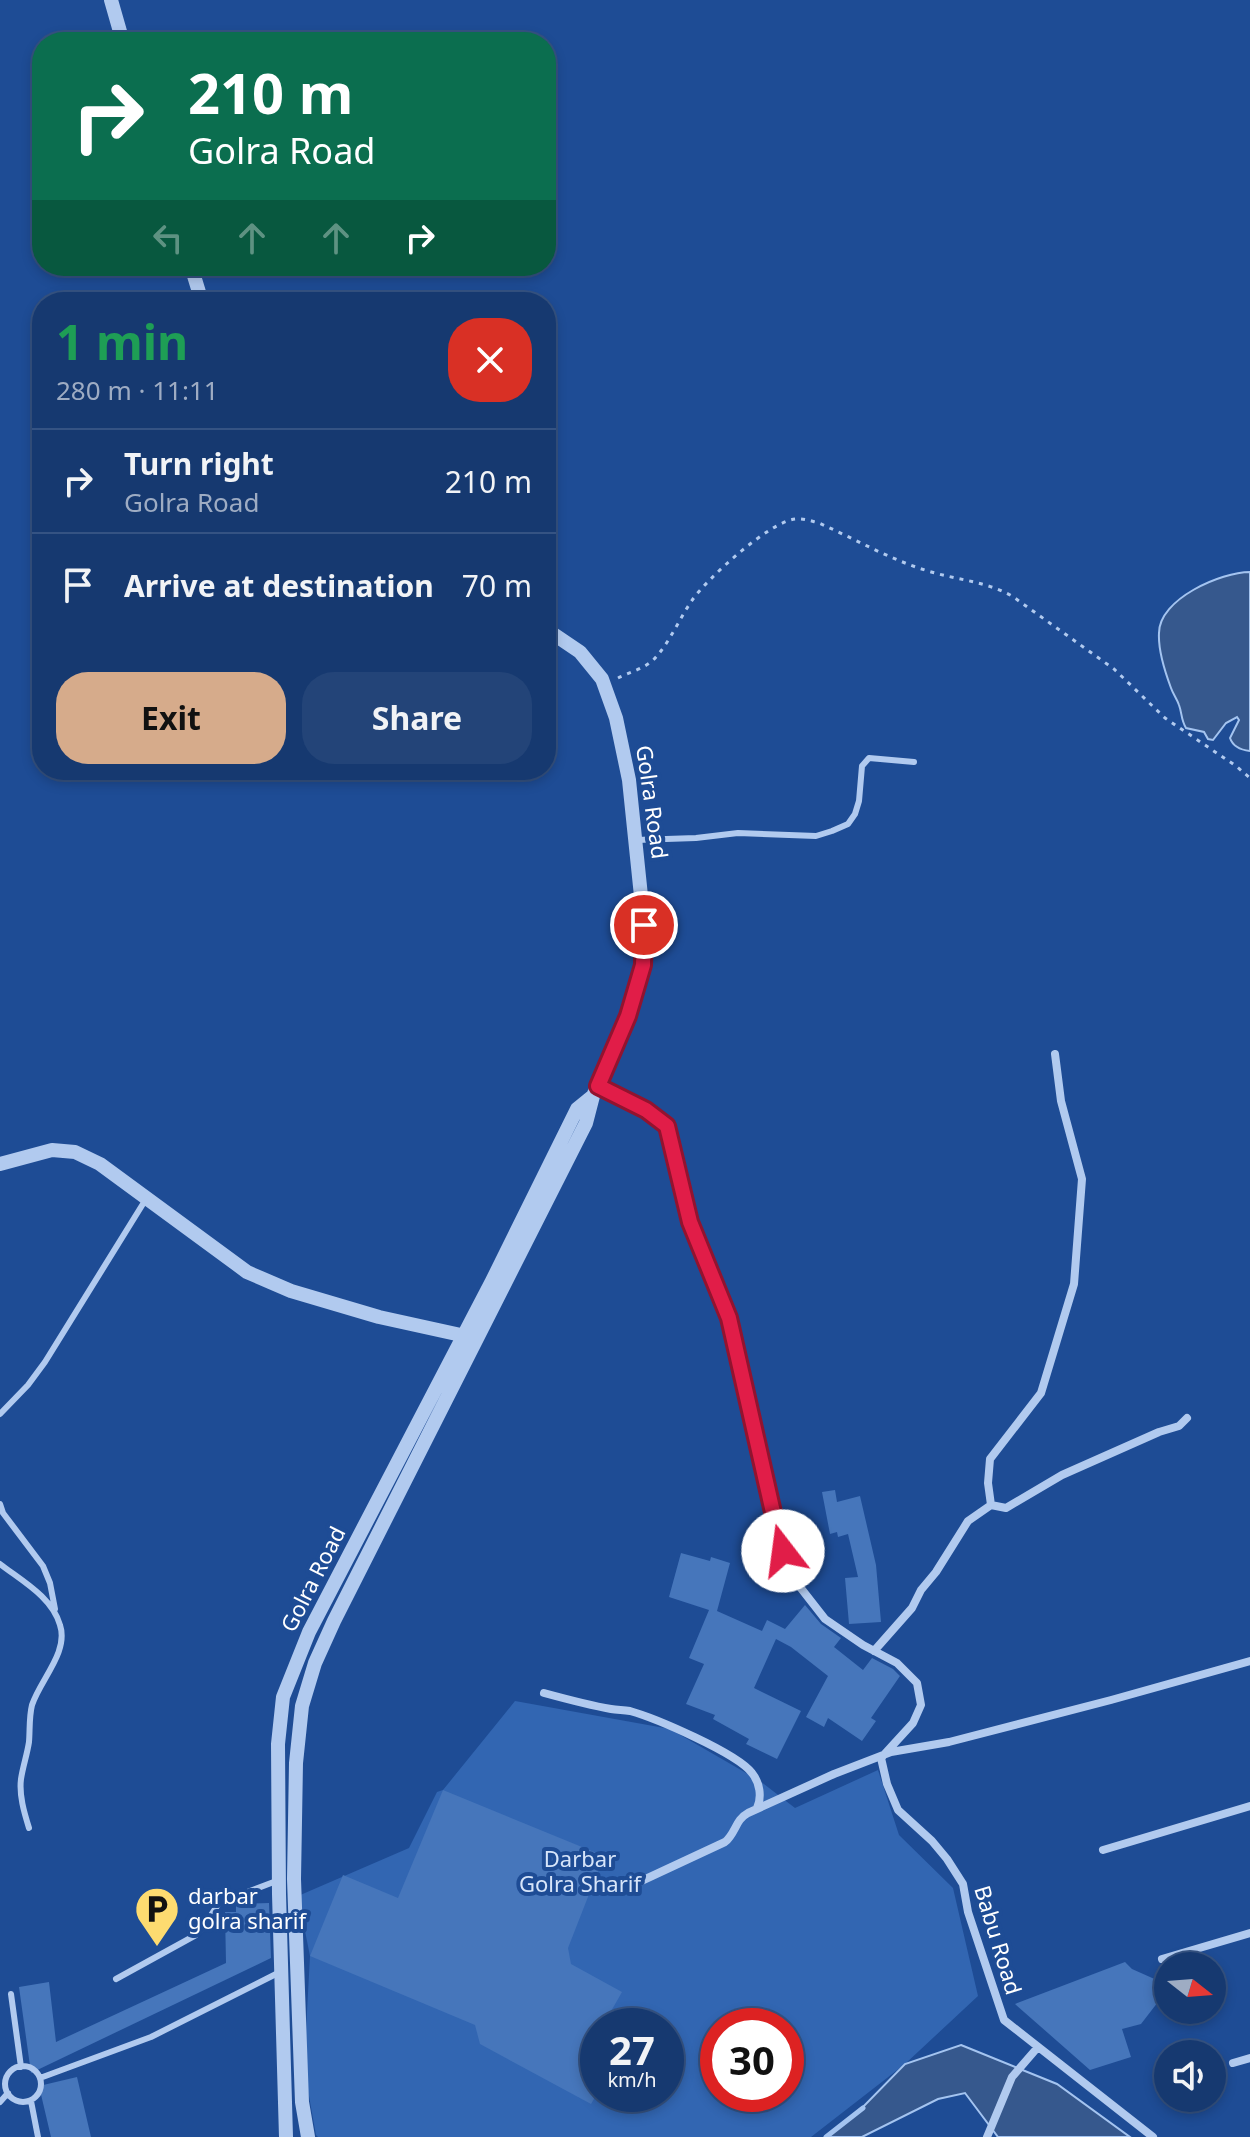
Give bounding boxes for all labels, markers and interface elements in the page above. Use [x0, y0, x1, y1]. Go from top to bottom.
text: 210 m [188, 54, 353, 130]
icon: right [56, 64, 160, 168]
text: Golra Road [188, 126, 376, 175]
icon: left [146, 216, 190, 260]
icon: ahead [230, 216, 274, 260]
icon: ahead [314, 216, 358, 260]
icon: right [398, 216, 442, 260]
text: 1 min [56, 309, 188, 374]
button: close [448, 318, 532, 402]
text: 280 m · 11:11 [56, 372, 219, 408]
text: Turn right [124, 443, 274, 484]
icon: right [56, 459, 100, 503]
text: 210 m [445, 461, 532, 502]
text: Golra Road [124, 484, 259, 520]
icon: arrive [56, 563, 100, 607]
text: Arrive at destination [124, 565, 434, 606]
text: 70 m [462, 565, 532, 606]
button: Exit [56, 672, 286, 764]
button: Share [302, 672, 532, 764]
street label: Golra Road [630, 743, 676, 861]
pin [610, 891, 678, 959]
icon: arrive [622, 903, 666, 947]
position arrow [741, 1509, 825, 1593]
street label: Golra Road [273, 1521, 351, 1636]
park label: Darbar Golra Sharif [519, 1843, 642, 1898]
place label: darbar golra sharif [188, 1880, 307, 1935]
street label: Babu Road [968, 1882, 1030, 1998]
parking icon: darbar golra sharif [133, 1885, 181, 1948]
north arrow [1154, 1952, 1226, 2024]
map controls [1154, 1952, 1226, 2112]
speed limit sign: 30 [700, 2008, 804, 2112]
text: 27 [609, 2022, 655, 2077]
button: sound [1154, 2040, 1226, 2112]
text: km/h [607, 2066, 657, 2093]

